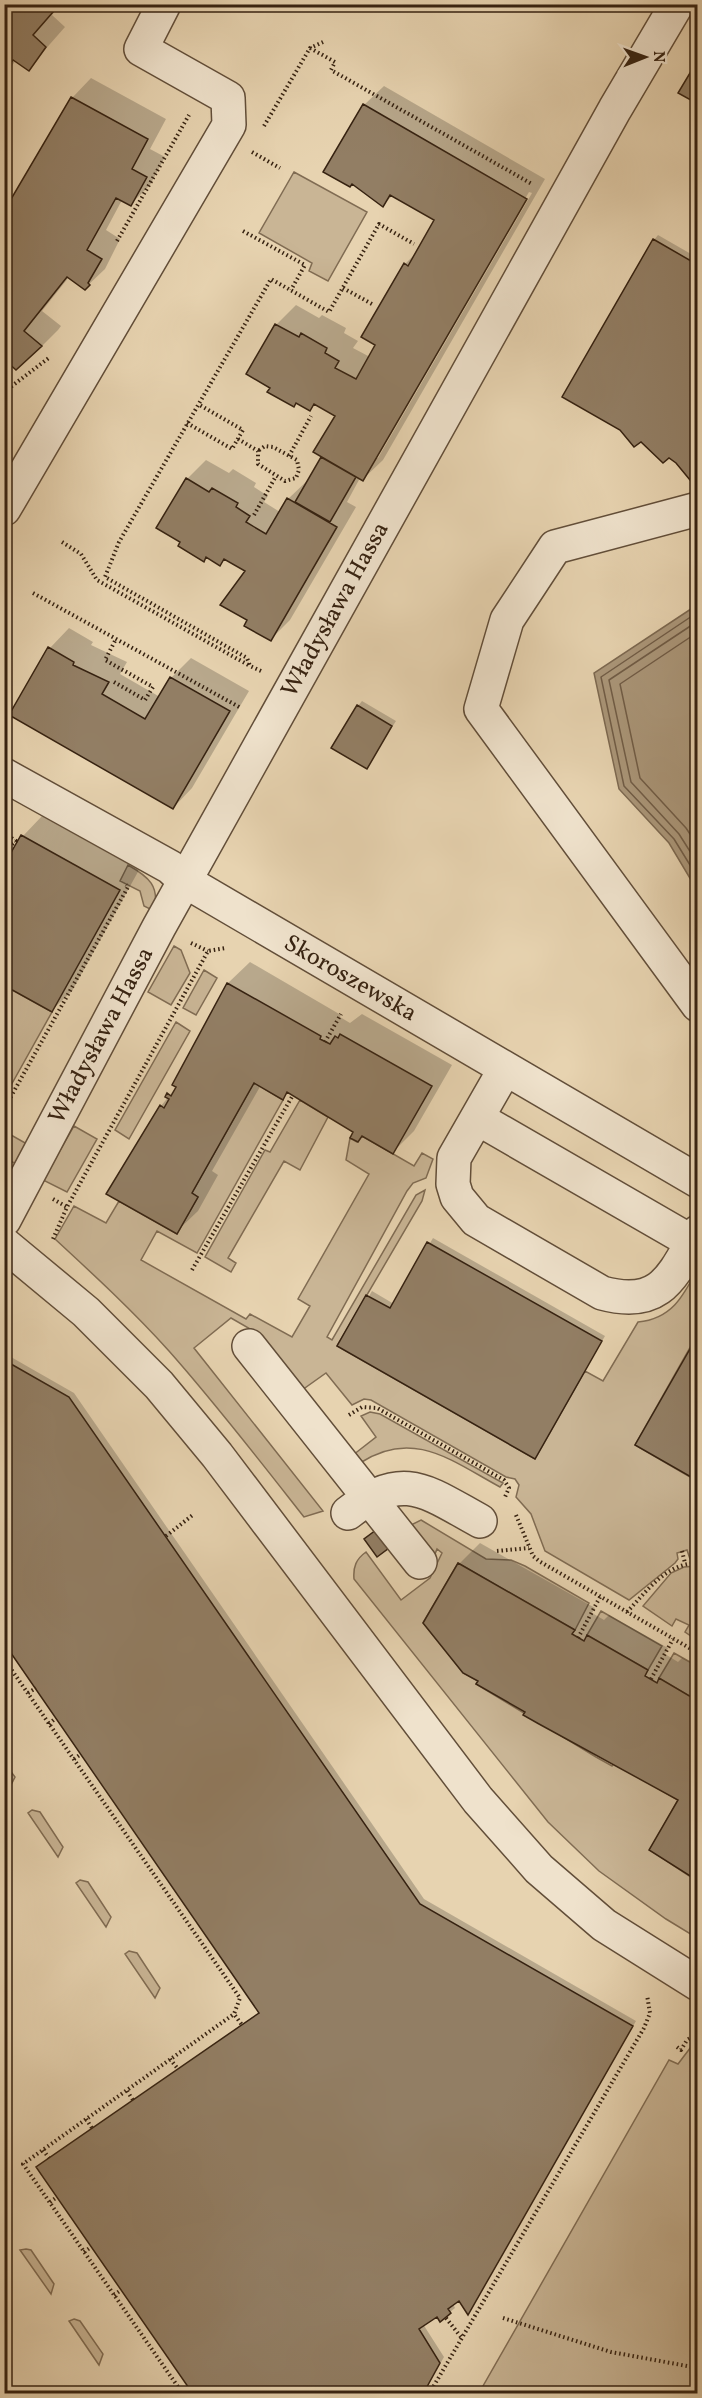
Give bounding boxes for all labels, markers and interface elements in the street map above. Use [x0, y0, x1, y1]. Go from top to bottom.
north arrow [615, 27, 675, 87]
text: N [647, 51, 669, 63]
street label: Władysława Hassa [274, 516, 398, 704]
street label: Skoroszewska [277, 927, 423, 1031]
street label: Władysława Hassa [41, 941, 163, 1131]

